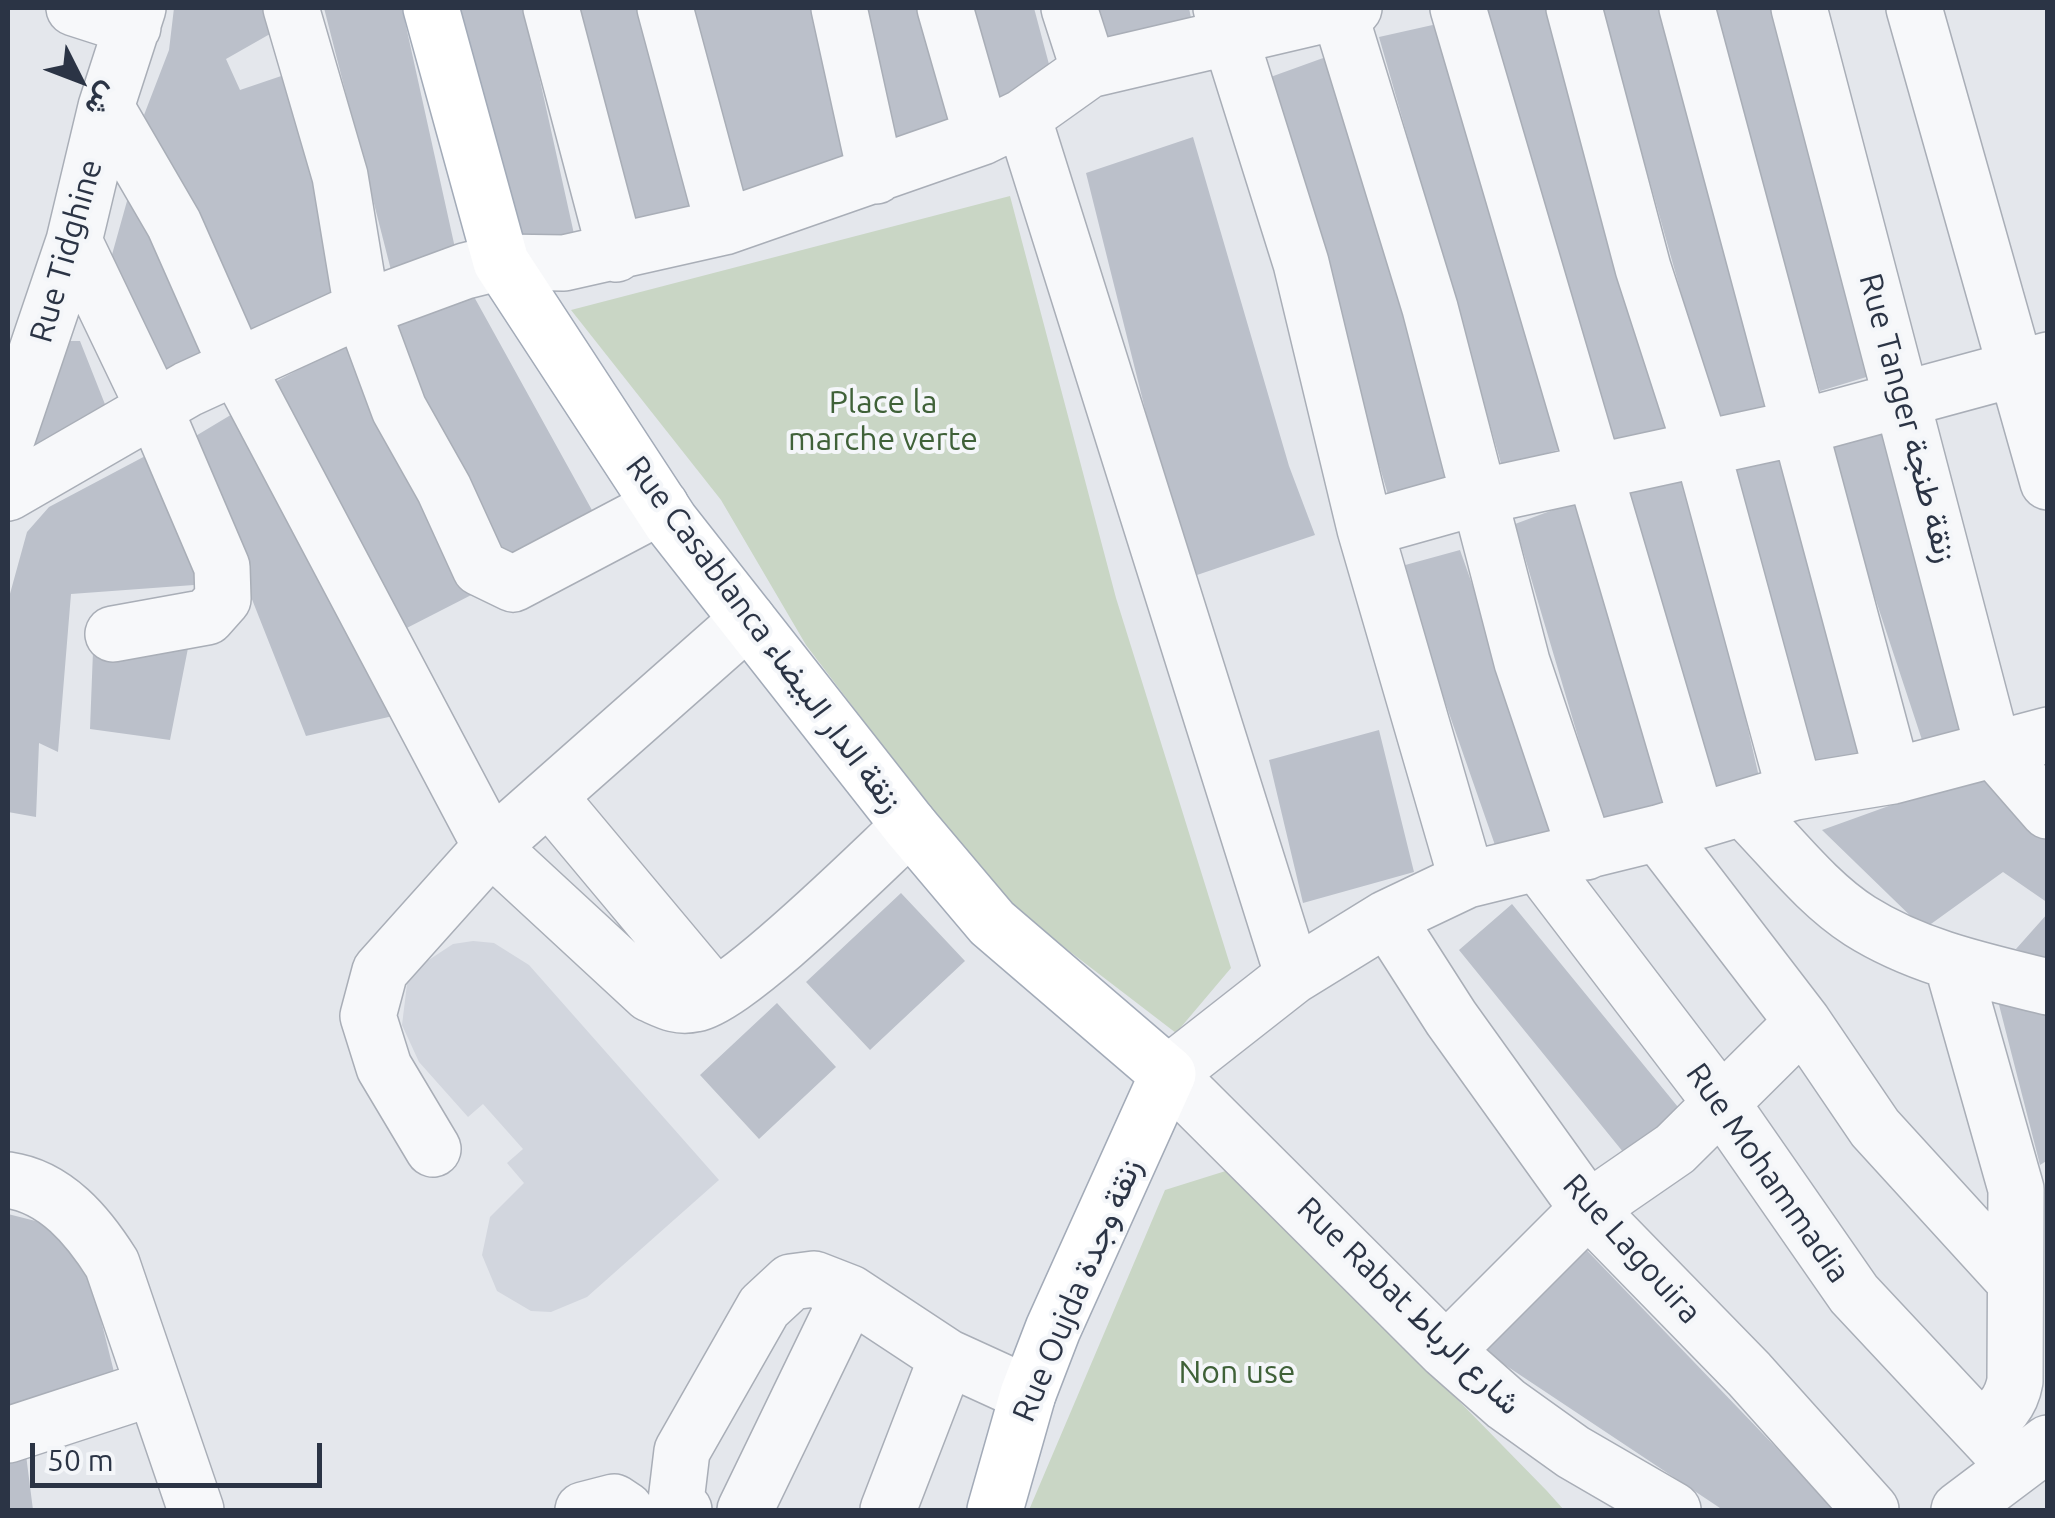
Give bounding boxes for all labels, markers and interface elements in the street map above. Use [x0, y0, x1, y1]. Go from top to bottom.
north arrow [30, 30, 130, 130]
text: ش [80, 78, 125, 123]
street label: Rue Tidghine [22, 155, 110, 347]
street label: Rue Tanger زنقة طنجة [1851, 269, 1965, 567]
park label: Place la marche verte [788, 383, 978, 458]
street label: Rue Casablanca زنقة الدار البيضاء [618, 449, 910, 819]
street label: Rue Mohammadia [1678, 1056, 1858, 1290]
street label: Rue Oujda زنقة وجدة [1004, 1153, 1150, 1427]
street label: Rue Lagouira [1555, 1166, 1709, 1332]
street label: Rue Rabat شارع الرباط [1289, 1189, 1529, 1423]
park label: Non use [1179, 1353, 1295, 1391]
scale bar [35, 1423, 328, 1485]
text: 50 m [47, 1443, 114, 1477]

